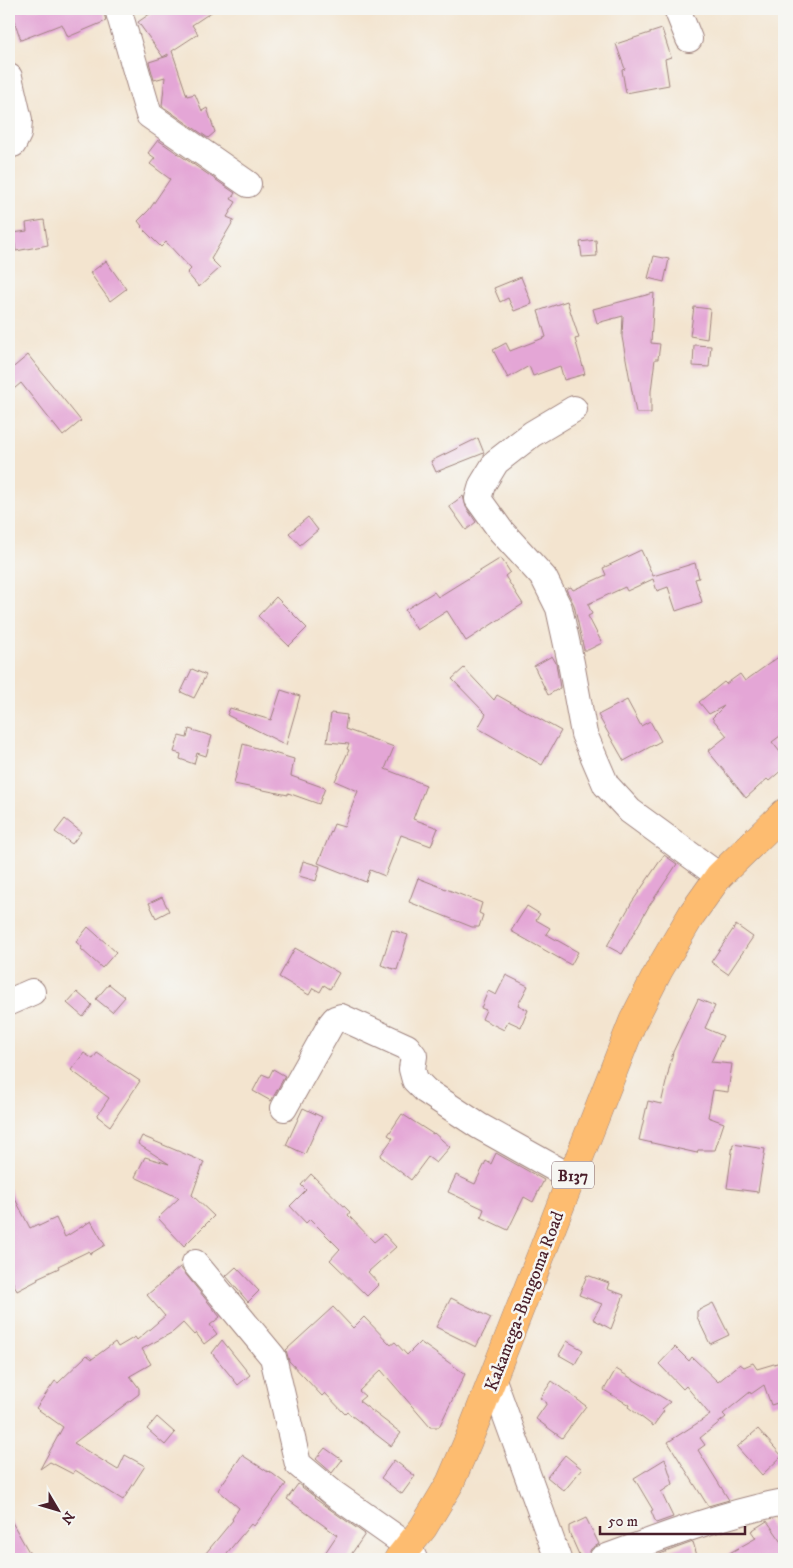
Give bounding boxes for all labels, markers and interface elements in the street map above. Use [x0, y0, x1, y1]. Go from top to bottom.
road number: B137 [552, 1162, 594, 1188]
street label: Kakamega-Bungoma Road [480, 1208, 569, 1394]
north arrow [32, 1486, 82, 1536]
scale bar [600, 1503, 746, 1535]
text: N [57, 1507, 78, 1528]
text: 50 m [608, 1512, 638, 1531]

